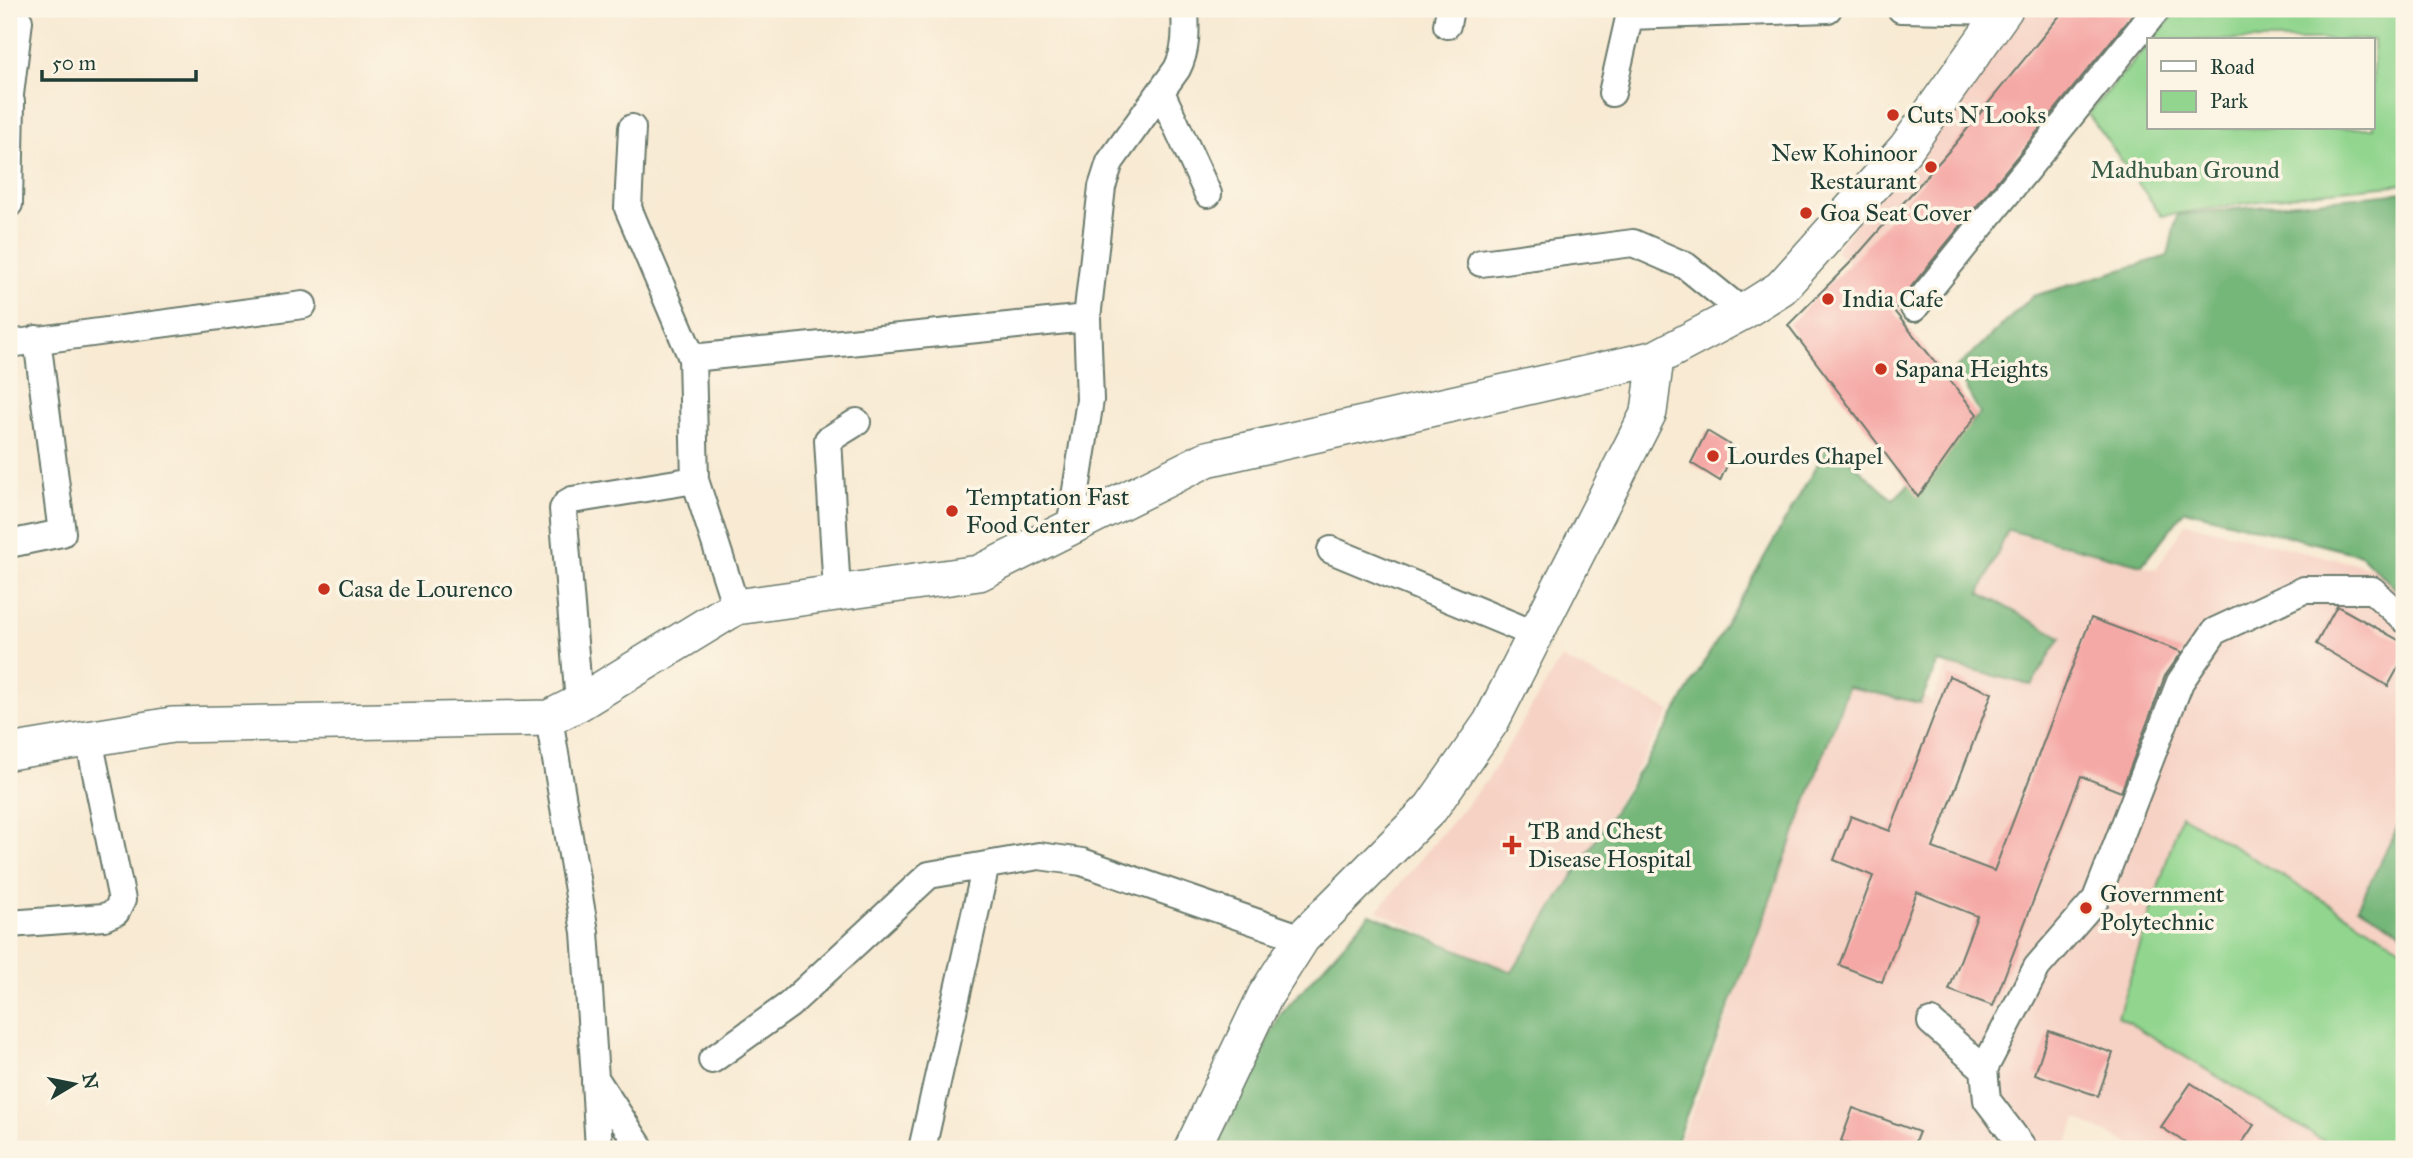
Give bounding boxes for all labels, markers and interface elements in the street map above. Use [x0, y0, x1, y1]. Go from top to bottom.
scale bar [42, 38, 196, 82]
legend [2147, 38, 2374, 130]
text: 50 m [52, 50, 97, 76]
text: Road [2210, 54, 2255, 80]
text: Park [2210, 88, 2248, 114]
place label: Cuts N Looks [1907, 100, 2046, 130]
marker: Cuts N Looks [1885, 107, 1901, 123]
place label: New Kohinoor Restaurant [1771, 138, 1917, 196]
park label: Madhuban Ground [2090, 155, 2280, 185]
marker: New Kohinoor Restaurant [1923, 159, 1939, 175]
place label: Goa Seat Cover [1820, 198, 1971, 228]
marker: Goa Seat Cover [1798, 205, 1814, 221]
place label: India Cafe [1842, 284, 1944, 314]
marker: India Cafe [1820, 291, 1836, 307]
place label: Sapana Heights [1895, 354, 2048, 384]
marker: Sapana Heights [1873, 361, 1889, 377]
place label: Lourdes Chapel [1727, 441, 1883, 471]
marker: Lourdes Chapel [1705, 448, 1721, 464]
place label: Temptation Fast Food Center [966, 482, 1130, 540]
marker: Temptation Fast Food Center [944, 503, 960, 519]
place label: Casa de Lourenco [338, 574, 513, 604]
marker: Casa de Lourenco [316, 581, 332, 597]
place label: TB and Chest Disease Hospital [1528, 816, 1692, 874]
marker: TB and Chest Disease Hospital [1502, 835, 1522, 855]
place label: Government Polytechnic [2100, 879, 2225, 937]
marker: Government Polytechnic [2078, 900, 2094, 916]
north arrow [38, 1050, 108, 1120]
text: N [78, 1071, 103, 1091]

